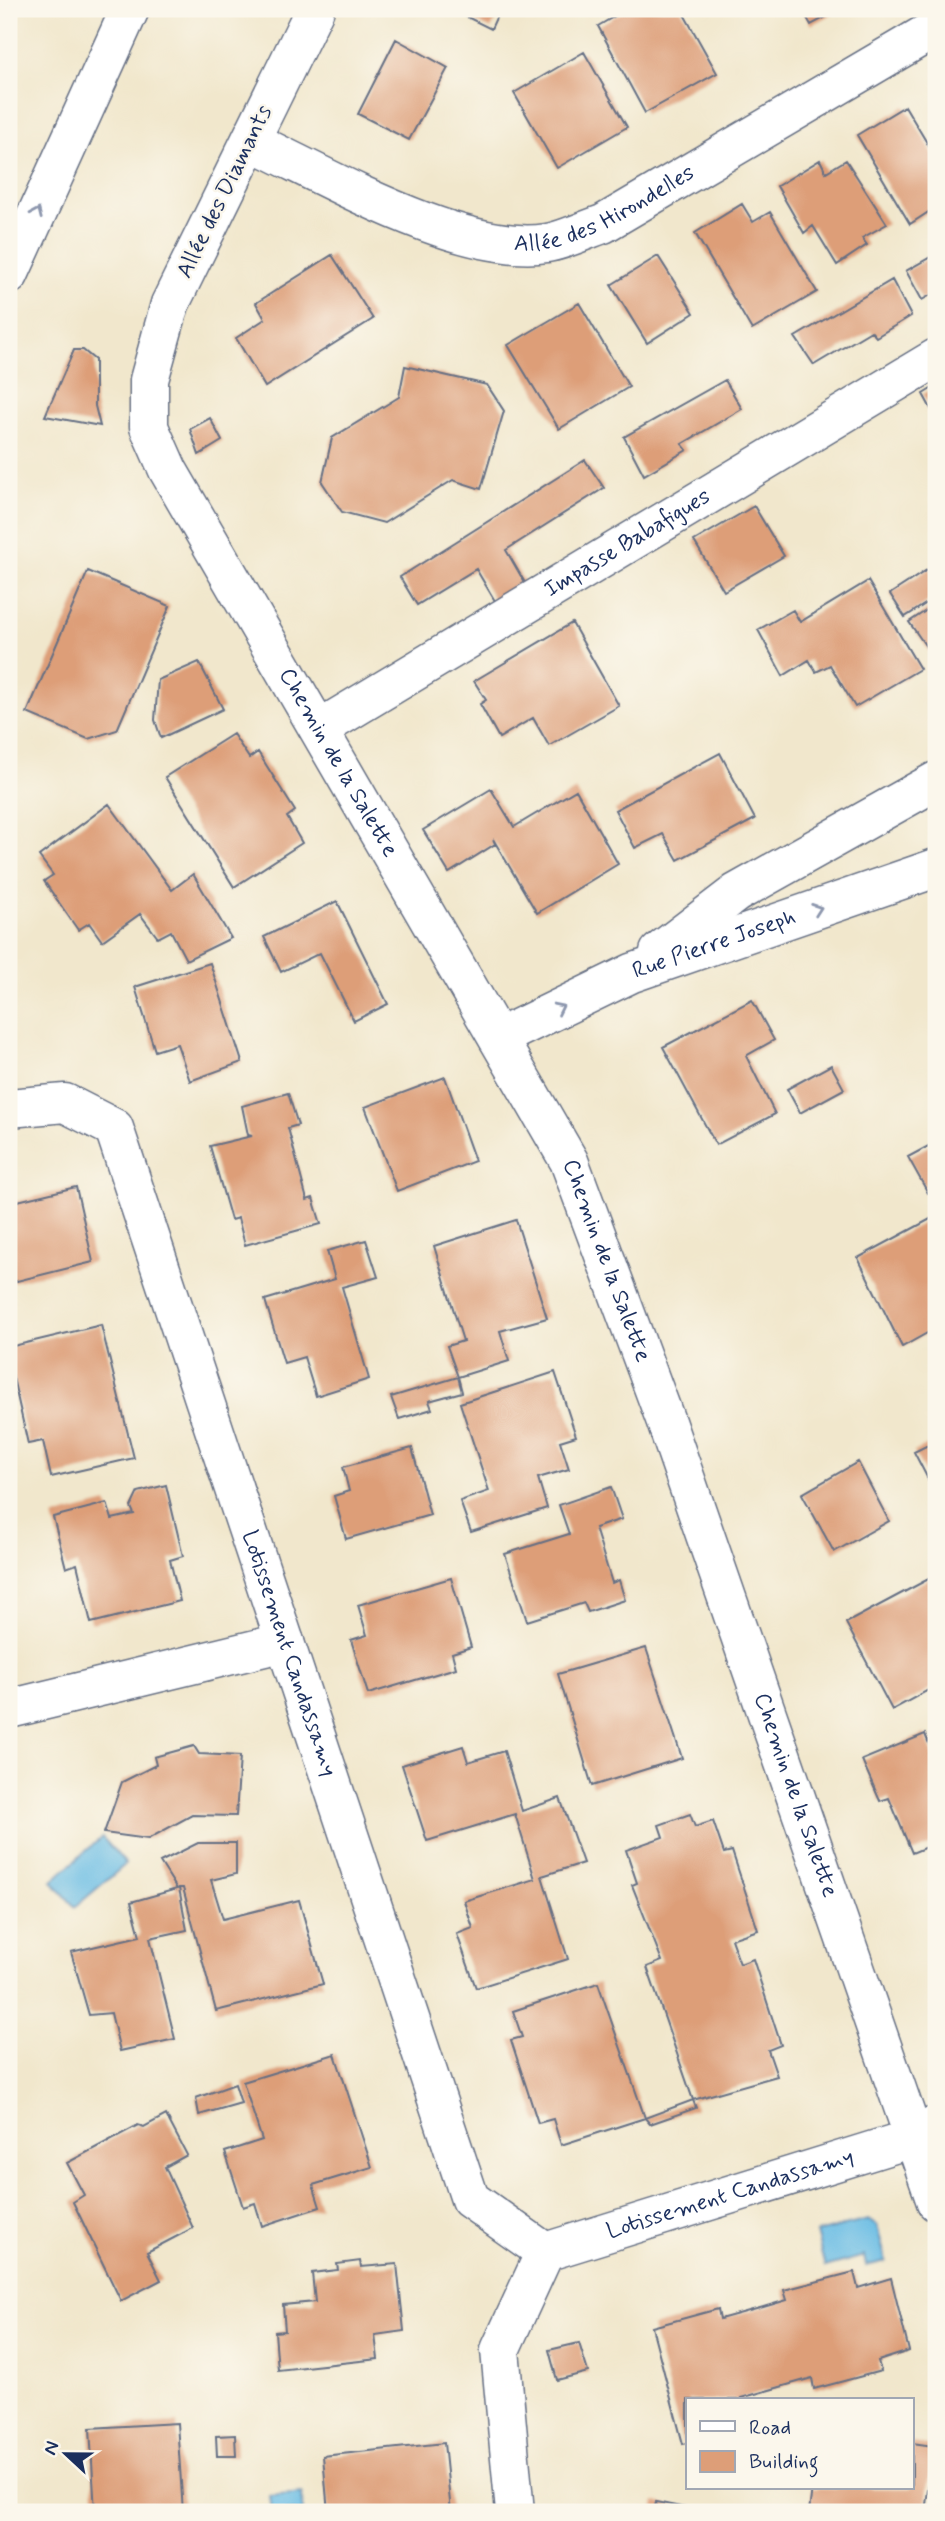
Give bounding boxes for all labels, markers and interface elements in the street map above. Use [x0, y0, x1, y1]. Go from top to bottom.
street label: Allée des Diamants [170, 101, 280, 283]
street label: Allée des Hirondelles [513, 158, 700, 260]
one-way arrow [29, 208, 43, 220]
street label: Impasse Babafigues [539, 482, 716, 605]
street label: Chemin de la Salette [271, 663, 405, 863]
street label: Rue Pierre Joseph [629, 902, 800, 987]
one-way arrow [811, 903, 823, 917]
one-way arrow [552, 1002, 564, 1016]
street label: Chemin de la Salette [555, 1155, 658, 1366]
street label: Lotissement Candassamy [234, 1527, 343, 1780]
street label: Chemin de la Salette [746, 1689, 844, 1901]
street label: Lotissement Candassamy [603, 2142, 858, 2247]
legend [686, 2398, 914, 2490]
text: Road [749, 2414, 791, 2442]
north arrow [32, 2420, 102, 2490]
text: N [38, 2438, 66, 2459]
text: Building [749, 2448, 819, 2478]

